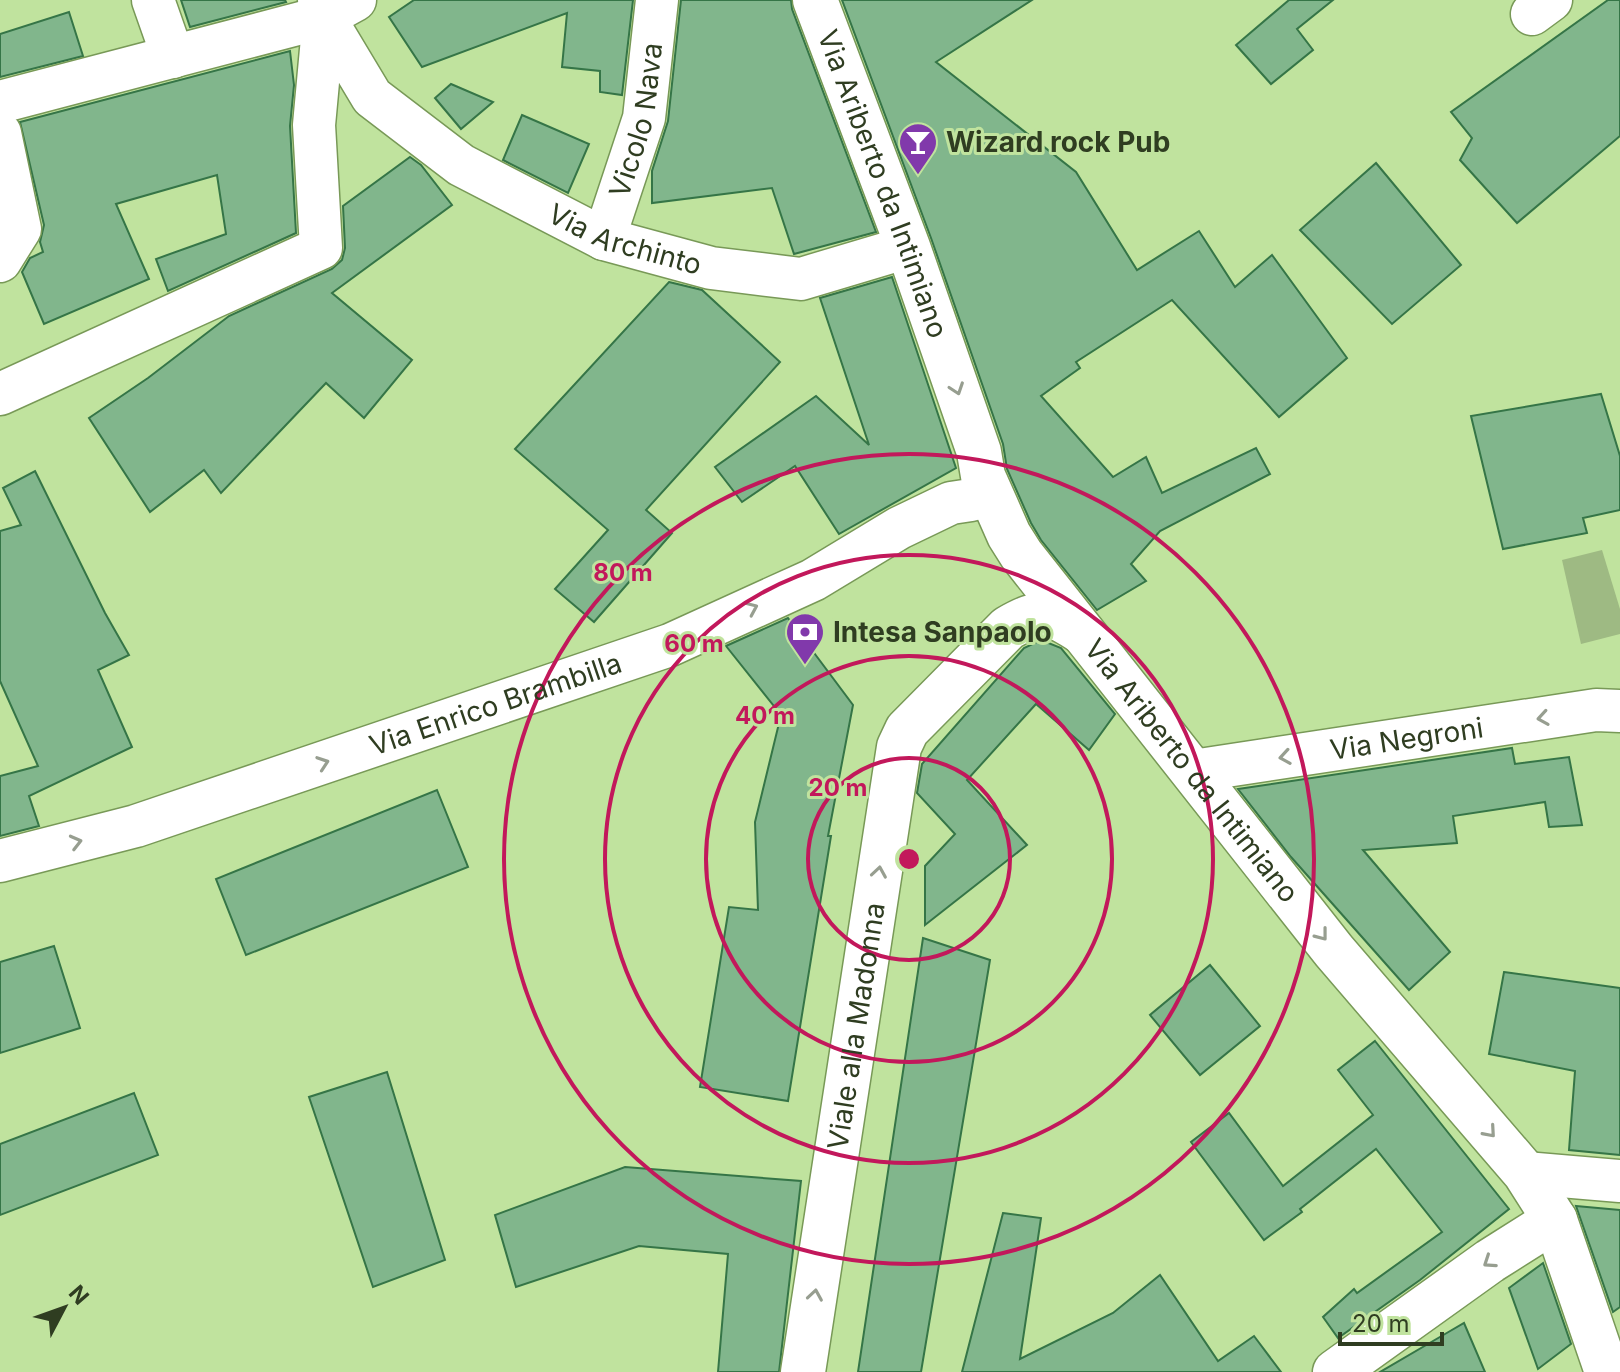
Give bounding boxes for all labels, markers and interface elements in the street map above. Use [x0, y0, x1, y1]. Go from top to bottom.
street label: Via Ariberto da Intimiano [811, 25, 955, 342]
street label: Vicolo Nava [602, 41, 669, 202]
bar icon: Wizard rock Pub [897, 121, 939, 176]
place label: Wizard rock Pub [946, 125, 1170, 159]
street label: Via Archinto [543, 196, 705, 282]
one-way arrow [947, 381, 963, 395]
text: 80 m [593, 558, 653, 587]
one-way arrow [743, 601, 758, 617]
bank icon: Intesa Sanpaolo [784, 611, 826, 666]
place label: Intesa Sanpaolo [833, 615, 1052, 649]
text: 60 m [664, 629, 724, 658]
street label: Via Ariberto da Intimiano [1078, 632, 1306, 909]
street label: Via Enrico Brambilla [365, 646, 626, 763]
text: 40 m [735, 701, 795, 730]
one-way arrow [1536, 709, 1549, 726]
street label: Via Negroni [1328, 710, 1486, 767]
one-way arrow [1279, 748, 1292, 765]
one-way arrow [315, 756, 329, 772]
text: 20 m [809, 773, 867, 802]
one-way arrow [68, 834, 82, 851]
centre of rings [895, 845, 923, 873]
one-way arrow [870, 865, 887, 879]
street label: Viale alla Madonna [820, 900, 892, 1152]
one-way arrow [1312, 926, 1326, 941]
one-way arrow [1481, 1123, 1495, 1138]
one-way arrow [1483, 1252, 1497, 1267]
north arrow [24, 1268, 104, 1348]
text: N [64, 1280, 94, 1310]
one-way arrow [806, 1288, 823, 1302]
scale bar [1340, 1296, 1442, 1346]
text: 20 m [1352, 1309, 1410, 1338]

